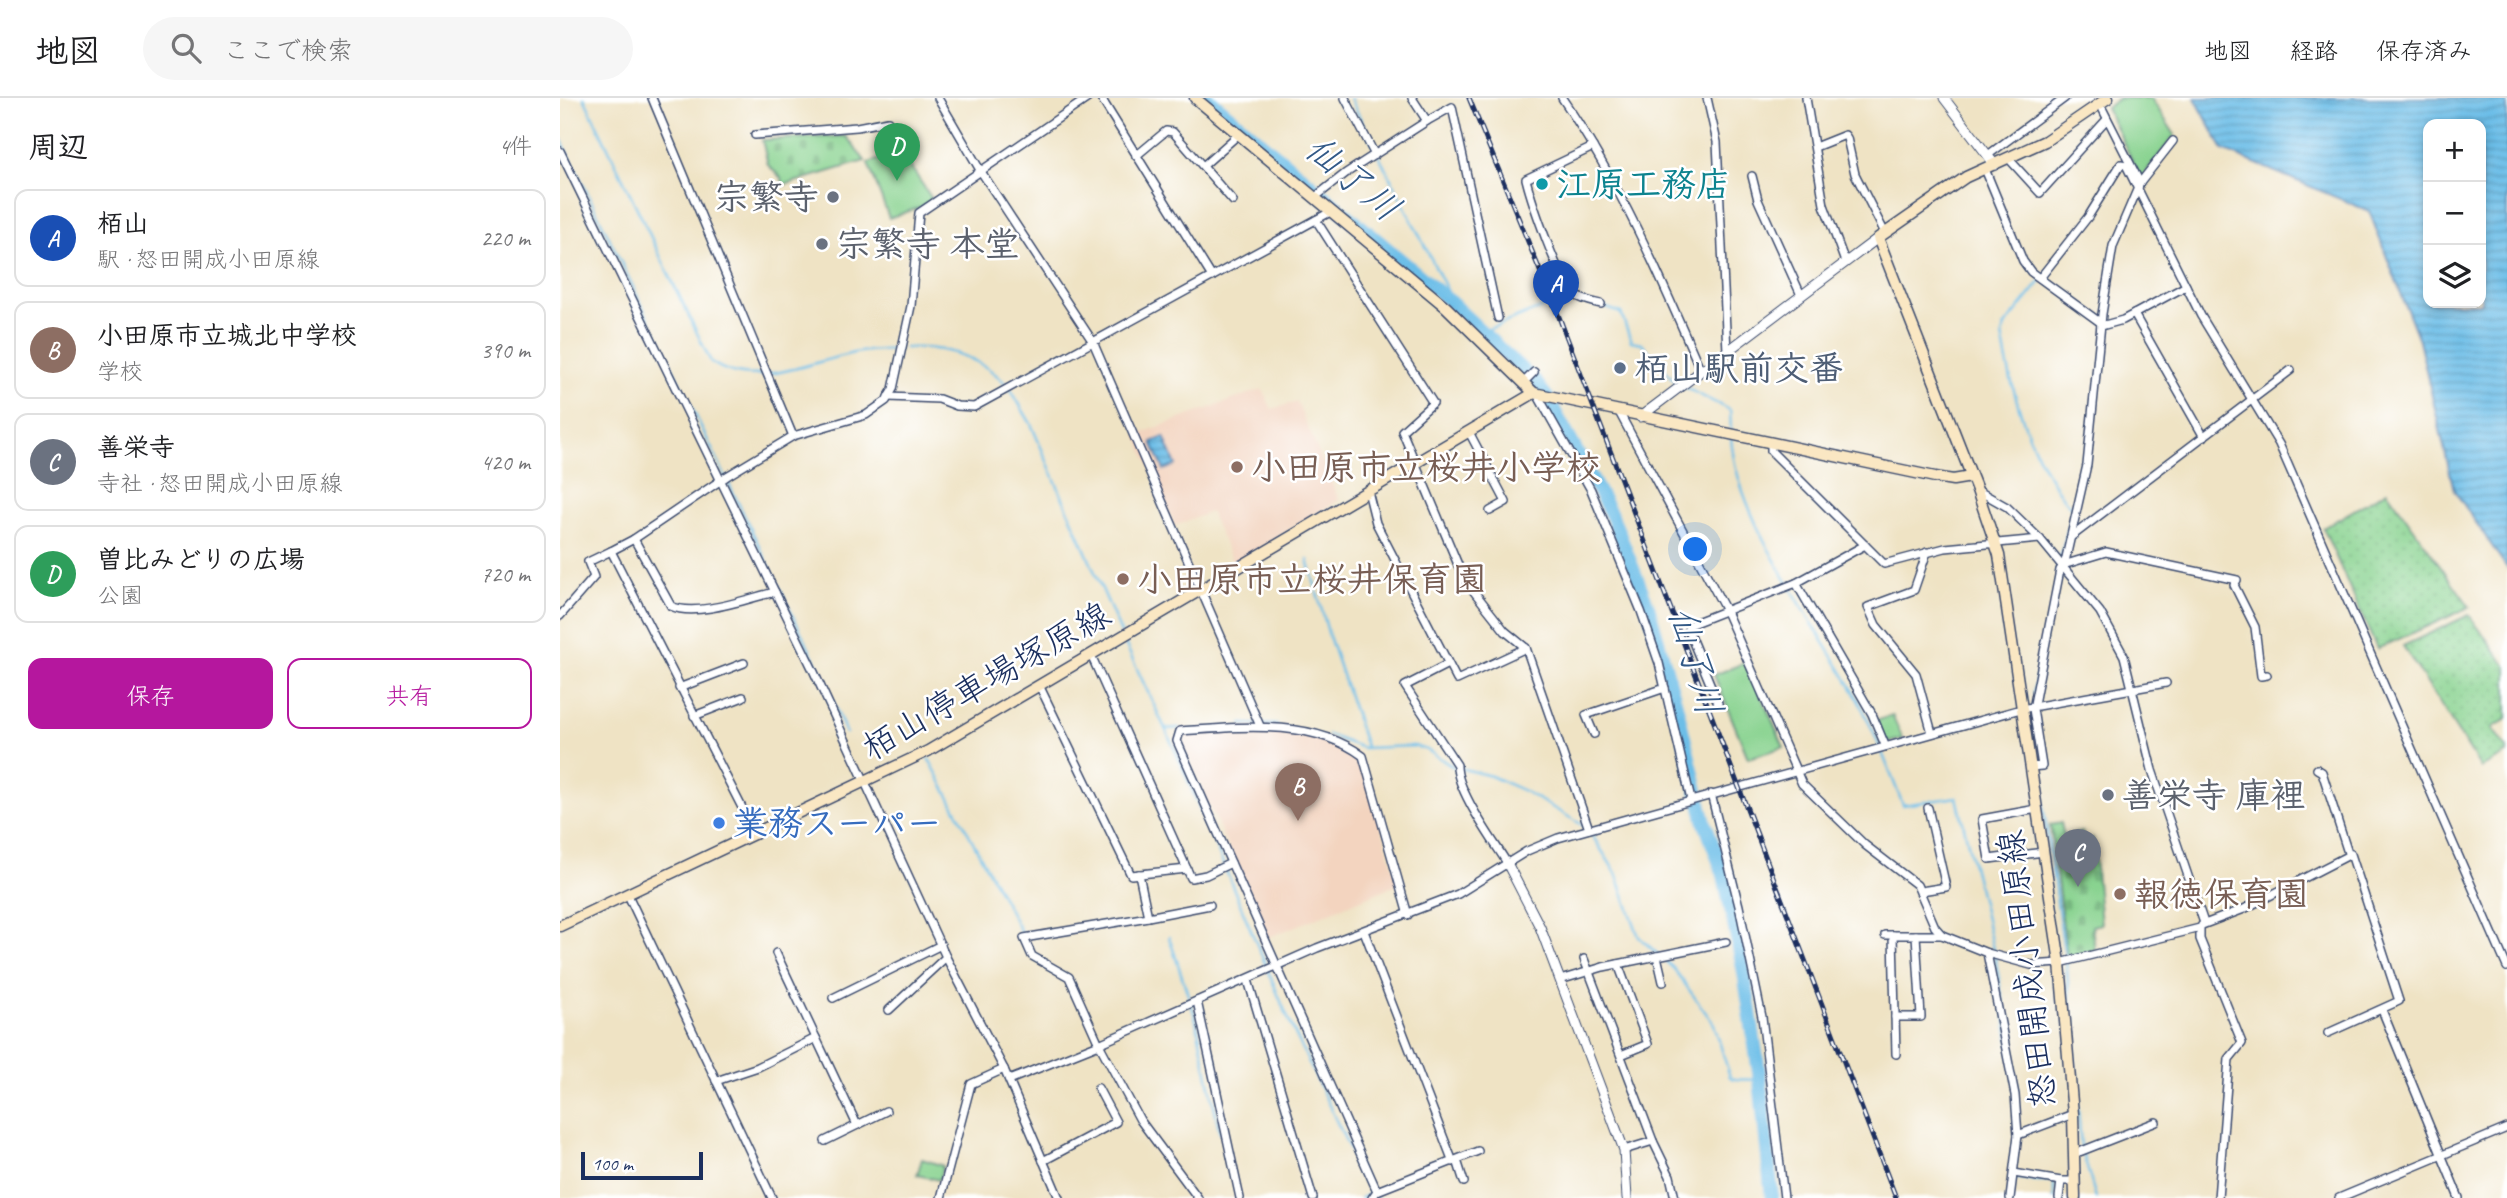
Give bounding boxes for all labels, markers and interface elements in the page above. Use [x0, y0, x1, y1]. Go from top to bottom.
search box [143, 17, 633, 80]
icon: search [167, 29, 205, 67]
text: 地図 [35, 30, 101, 72]
text: ここで検索 [223, 34, 353, 67]
text: 地図 [2204, 36, 2252, 66]
text: 経路 [2290, 36, 2338, 66]
text: 保存済み [2376, 36, 2472, 66]
map controls [2423, 119, 2486, 308]
button: + [2423, 119, 2486, 182]
pin: D [874, 123, 920, 181]
water label: 仙了川 [1295, 124, 1411, 232]
text: 周辺 [28, 128, 88, 166]
text: 4件 [499, 132, 532, 161]
place label: 江原工務店 [1556, 162, 1731, 207]
place label: 宗繁寺 [714, 175, 819, 220]
marker: 江原工務店 [1534, 176, 1550, 192]
button: − [2423, 182, 2486, 245]
marker: 宗繁寺 [825, 189, 841, 205]
text: 栢山 [97, 207, 149, 240]
place label: 宗繁寺 本堂 [836, 222, 1019, 267]
text: A [47, 224, 59, 253]
text: 220 m [481, 224, 530, 253]
marker: 宗繁寺 本堂 [814, 236, 830, 252]
text: 駅 · 怒田開成小田原線 [97, 245, 319, 274]
button: layers [2423, 245, 2486, 308]
pin: A [1533, 260, 1579, 318]
text: 小田原市立城北中学校 [97, 319, 357, 352]
text: B [47, 336, 59, 365]
text: 390 m [481, 336, 530, 365]
place label: 栢山駅前交番 [1634, 346, 1844, 391]
text: 学校 [97, 357, 143, 386]
marker: 栢山駅前交番 [1612, 360, 1628, 376]
text: 善栄寺 [97, 431, 175, 464]
place label: 小田原市立桜井小学校 [1251, 445, 1601, 490]
text: C [48, 448, 58, 477]
text: 420 m [481, 448, 530, 477]
marker: 小田原市立桜井小学校 [1229, 459, 1245, 475]
text: 寺社 · 怒田開成小田原線 [97, 469, 342, 498]
your location [1678, 532, 1712, 566]
text: 曽比みどりの広場 [97, 543, 305, 576]
place label: 小田原市立桜井保育園 [1137, 557, 1487, 602]
text: D [46, 560, 60, 589]
text: 720 m [481, 560, 530, 589]
marker: 小田原市立桜井保育園 [1115, 571, 1131, 587]
text: 公園 [97, 581, 143, 610]
street label: 栢山停車場塚原線 [853, 592, 1119, 770]
water label: 仙了川 [1658, 601, 1734, 721]
button: 保存 [28, 658, 273, 729]
button: 共有 [287, 658, 532, 729]
pin: B [1275, 763, 1321, 821]
place label: 善栄寺 庫裡 [2122, 773, 2305, 818]
marker: 善栄寺 庫裡 [2100, 787, 2116, 803]
place label: 業務スーパー [733, 801, 942, 846]
marker: 業務スーパー [711, 815, 727, 831]
street label: 怒田開成小田原線 [1988, 827, 2066, 1111]
pin: C [2055, 829, 2101, 887]
place label: 報徳保育園 [2134, 872, 2309, 917]
marker: 報徳保育園 [2112, 886, 2128, 902]
scale bar [581, 1149, 704, 1181]
text: 100 m [592, 1152, 633, 1176]

